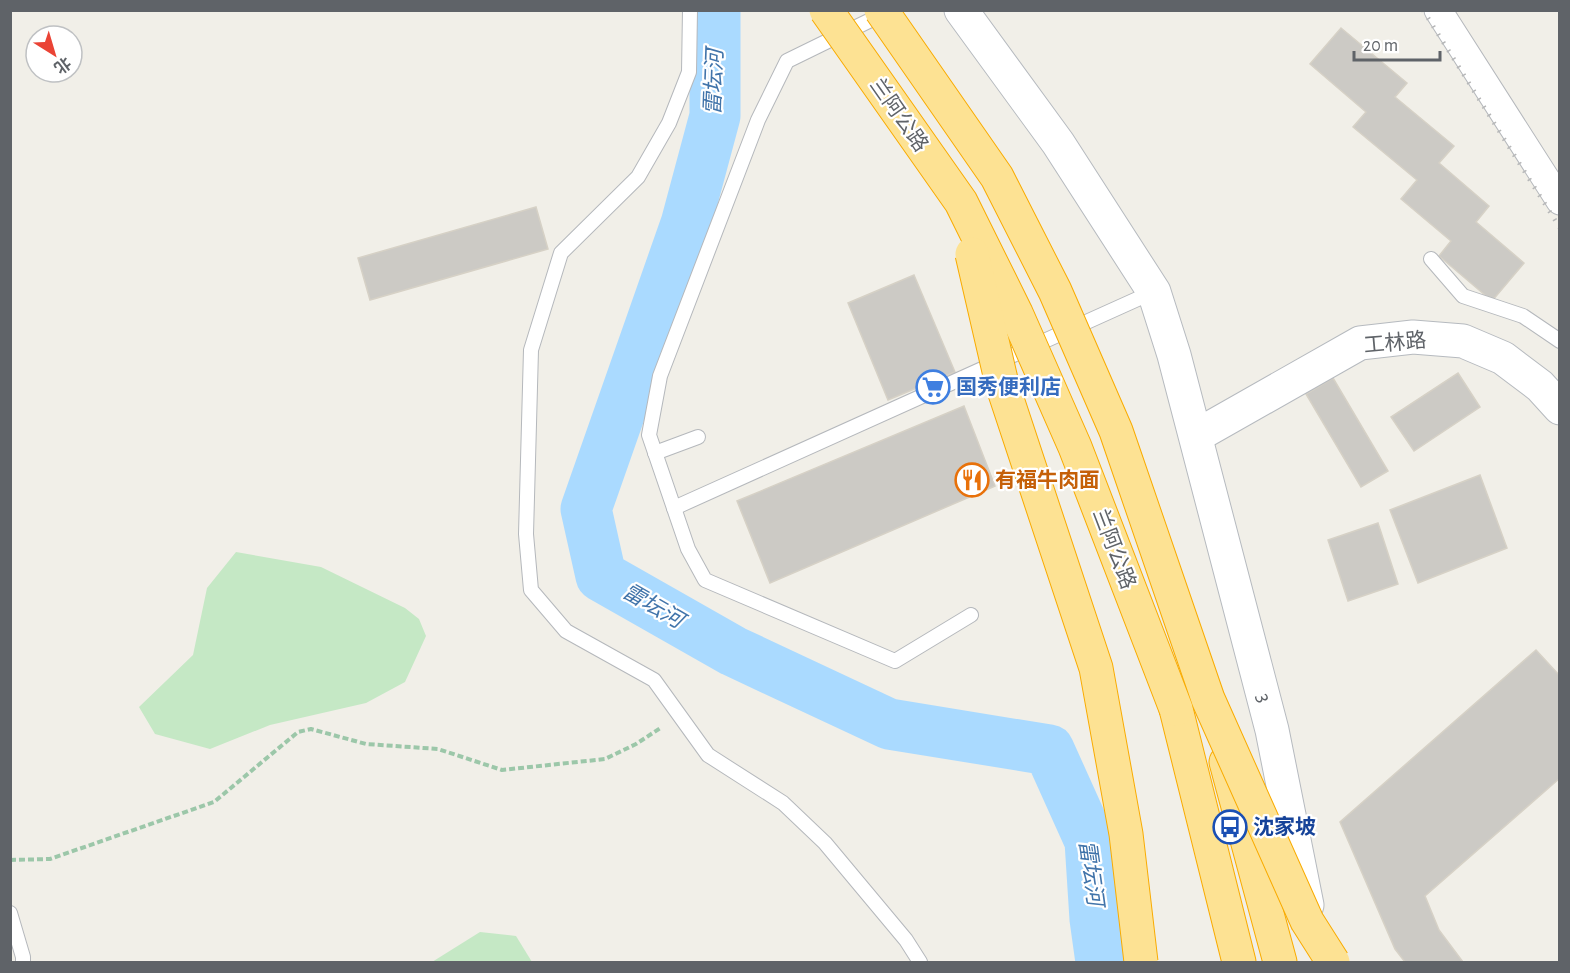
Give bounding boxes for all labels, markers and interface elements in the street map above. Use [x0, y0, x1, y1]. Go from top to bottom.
north arrow [24, 24, 84, 84]
scale bar [1354, 24, 1440, 62]
text: 20 m [1363, 37, 1398, 55]
water label: 雷坛河 [701, 45, 726, 115]
text: 北 [51, 54, 74, 77]
street label: 兰阿公路 [866, 74, 933, 155]
street label: 工林路 [1363, 329, 1427, 356]
supermarket icon: 国秀便利店 [915, 369, 951, 405]
place label: 国秀便利店 [956, 376, 1061, 398]
restaurant icon: 有福牛肉面 [954, 462, 990, 498]
place label: 有福牛肉面 [995, 469, 1100, 491]
street label: 兰阿公路 [1089, 506, 1140, 592]
water label: 雷坛河 [619, 579, 691, 634]
street label: 3 [1253, 691, 1275, 705]
bus stop icon: 沈家坡 [1212, 809, 1248, 845]
place label: 沈家坡 [1253, 815, 1316, 838]
water label: 雷坛河 [1076, 839, 1108, 911]

